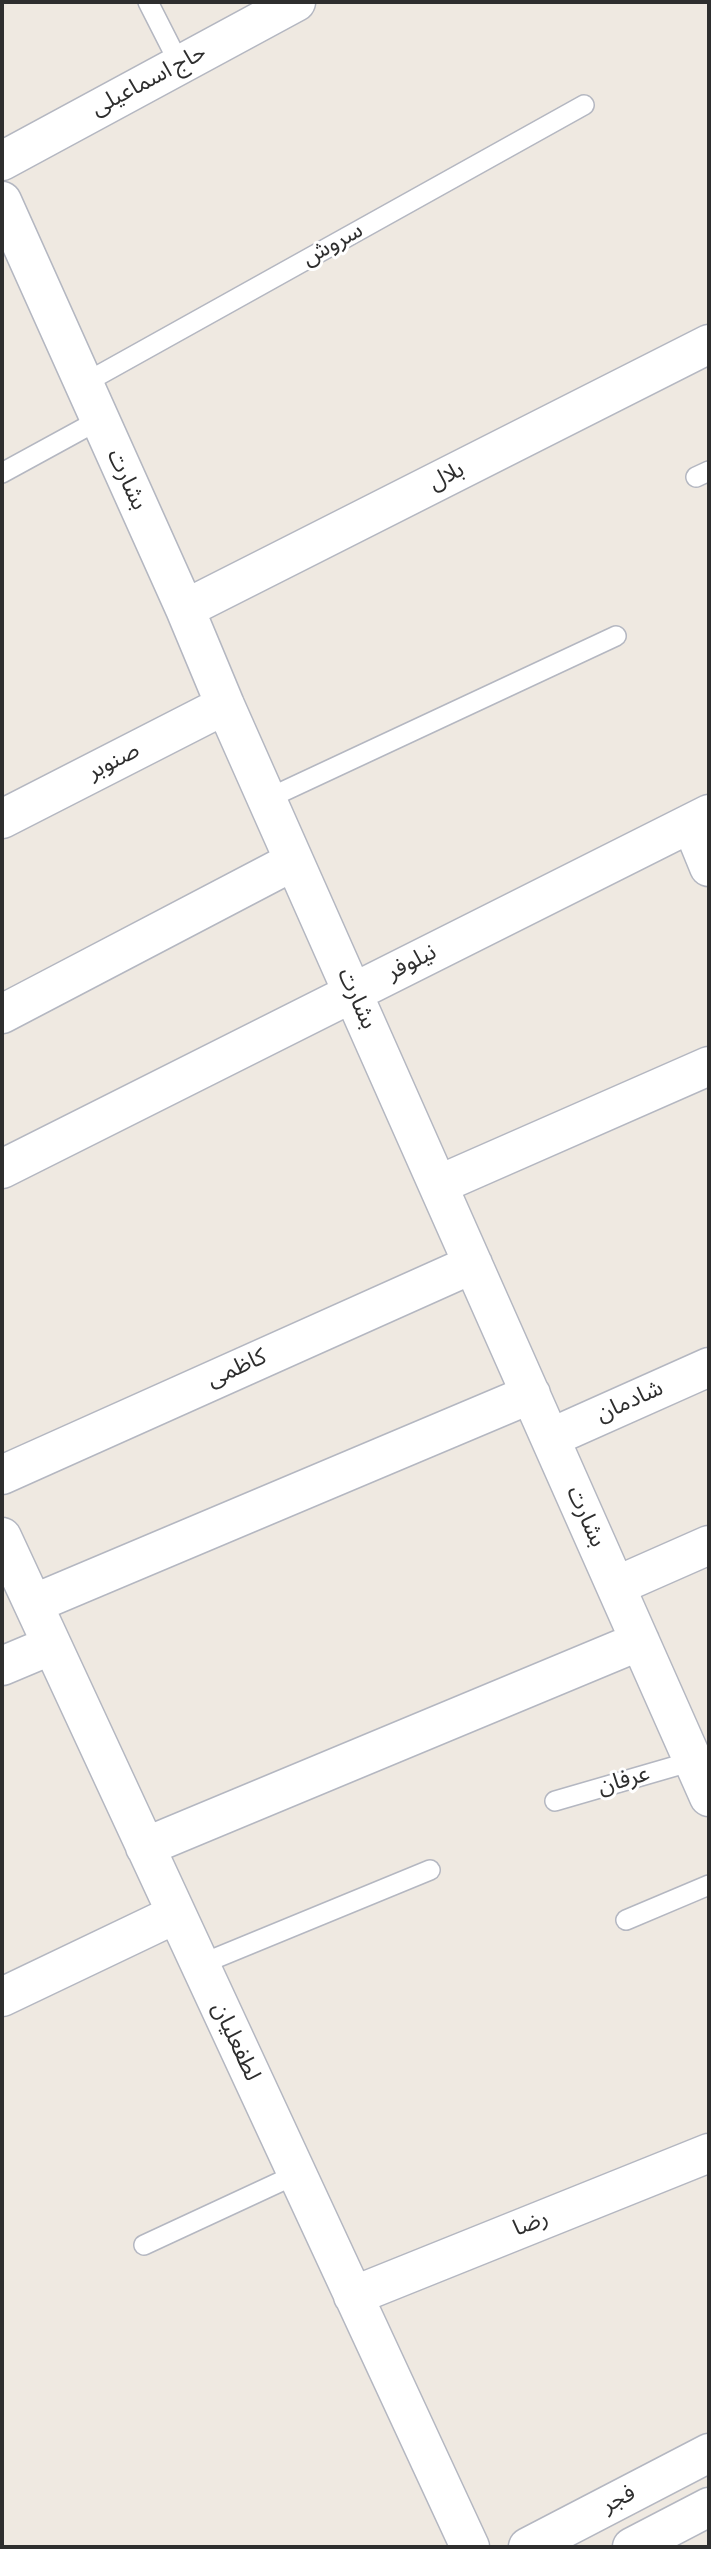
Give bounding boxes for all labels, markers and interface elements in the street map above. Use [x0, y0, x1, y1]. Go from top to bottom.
street label: حاج اسماعیلی [87, 39, 211, 123]
street label: سروش [298, 217, 368, 273]
street label: بشارت [100, 445, 152, 515]
street label: بلال [425, 457, 469, 497]
street label: صنوبر [83, 737, 145, 787]
street label: نیلوفر [383, 939, 441, 987]
street label: بشارت [330, 964, 382, 1034]
street label: کاظمی [203, 1344, 271, 1394]
street label: شادمان [592, 1375, 668, 1429]
street label: بشارت [559, 1482, 611, 1552]
street label: عرفان [595, 1760, 653, 1802]
street label: لطفعلیان [205, 1998, 265, 2086]
street label: رضا [510, 2205, 552, 2243]
street label: فجر [597, 2480, 641, 2520]

